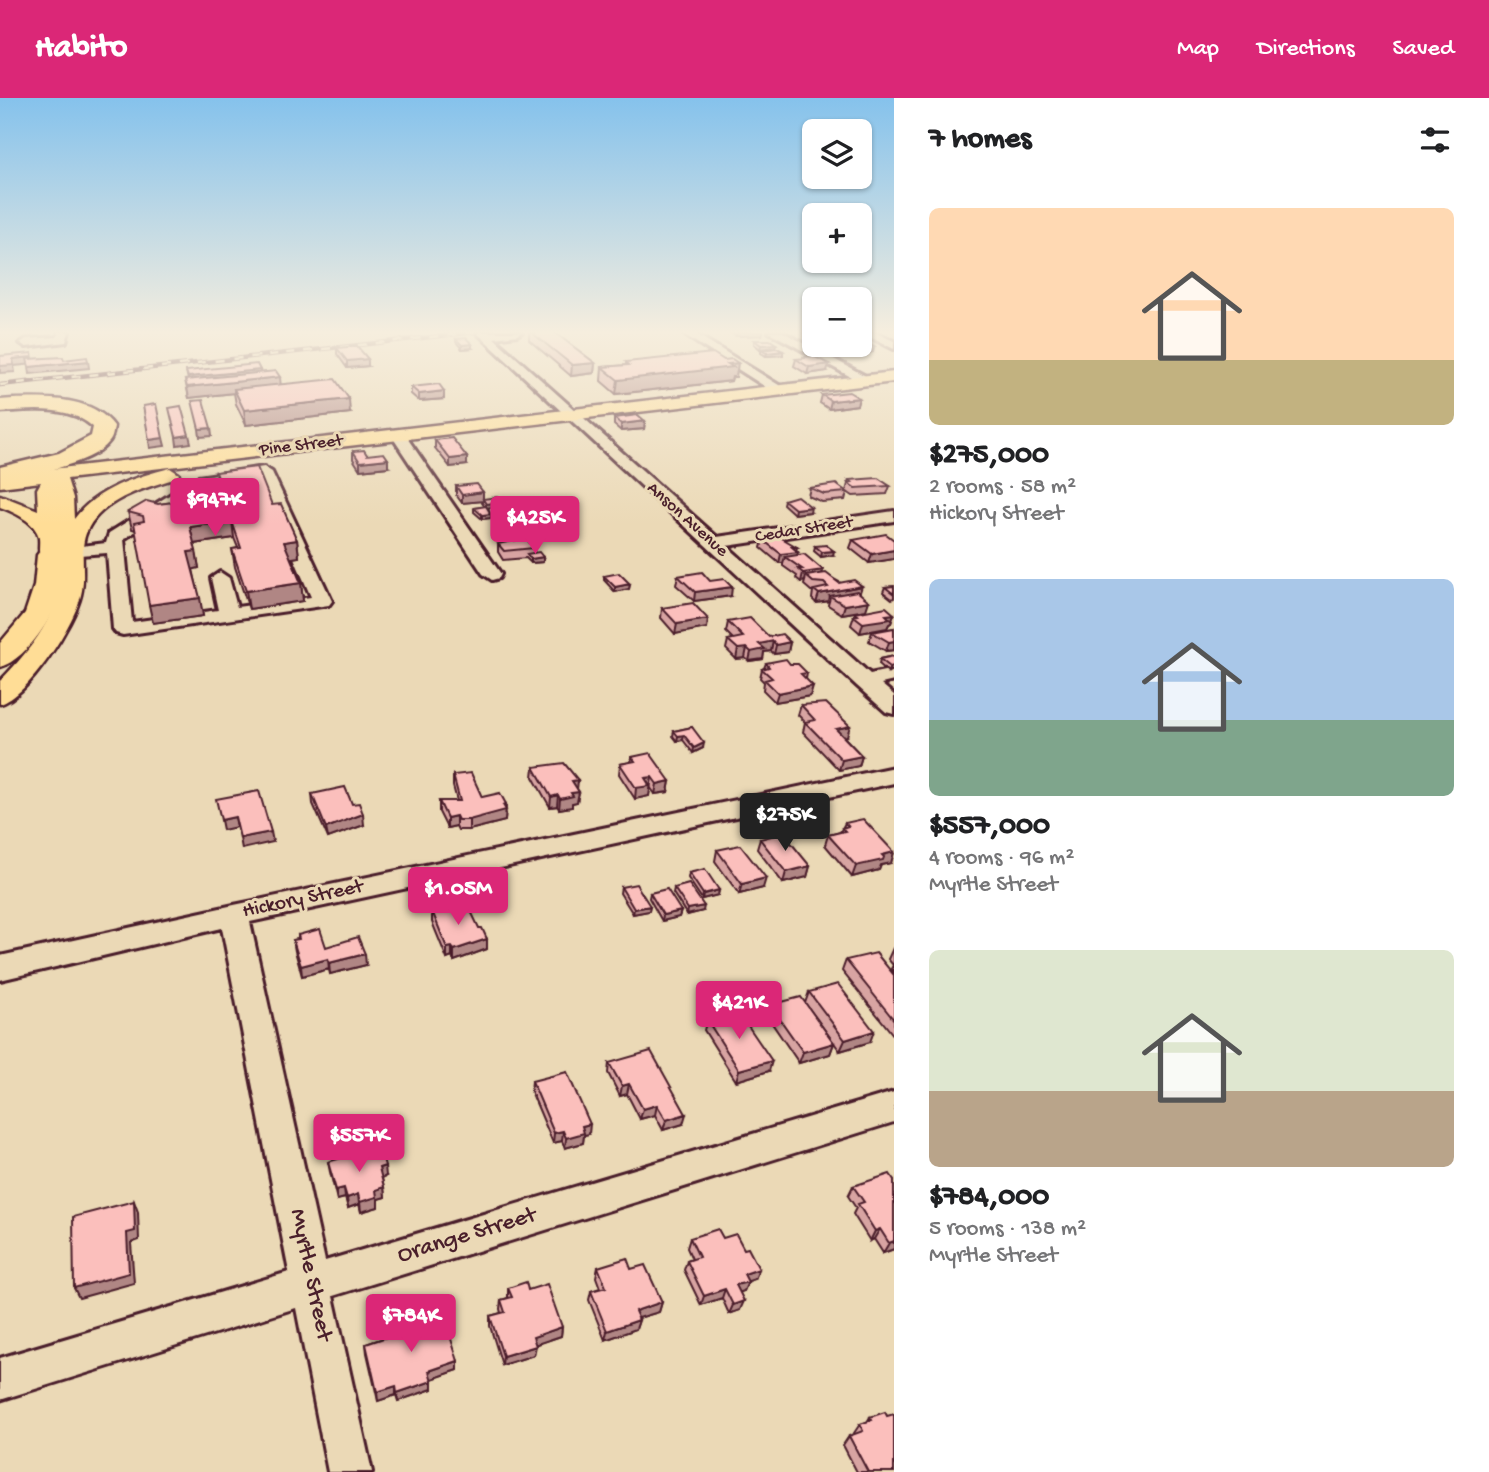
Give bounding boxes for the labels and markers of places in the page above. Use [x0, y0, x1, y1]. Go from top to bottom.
pin: $947K [166, 478, 264, 538]
pin: $425K [486, 496, 584, 556]
pin: $275K [736, 794, 834, 853]
pin: $1.05M [401, 868, 515, 927]
pin: $421K [690, 982, 788, 1041]
pin: $557K [310, 1114, 408, 1174]
pin: $784K [362, 1294, 460, 1354]

